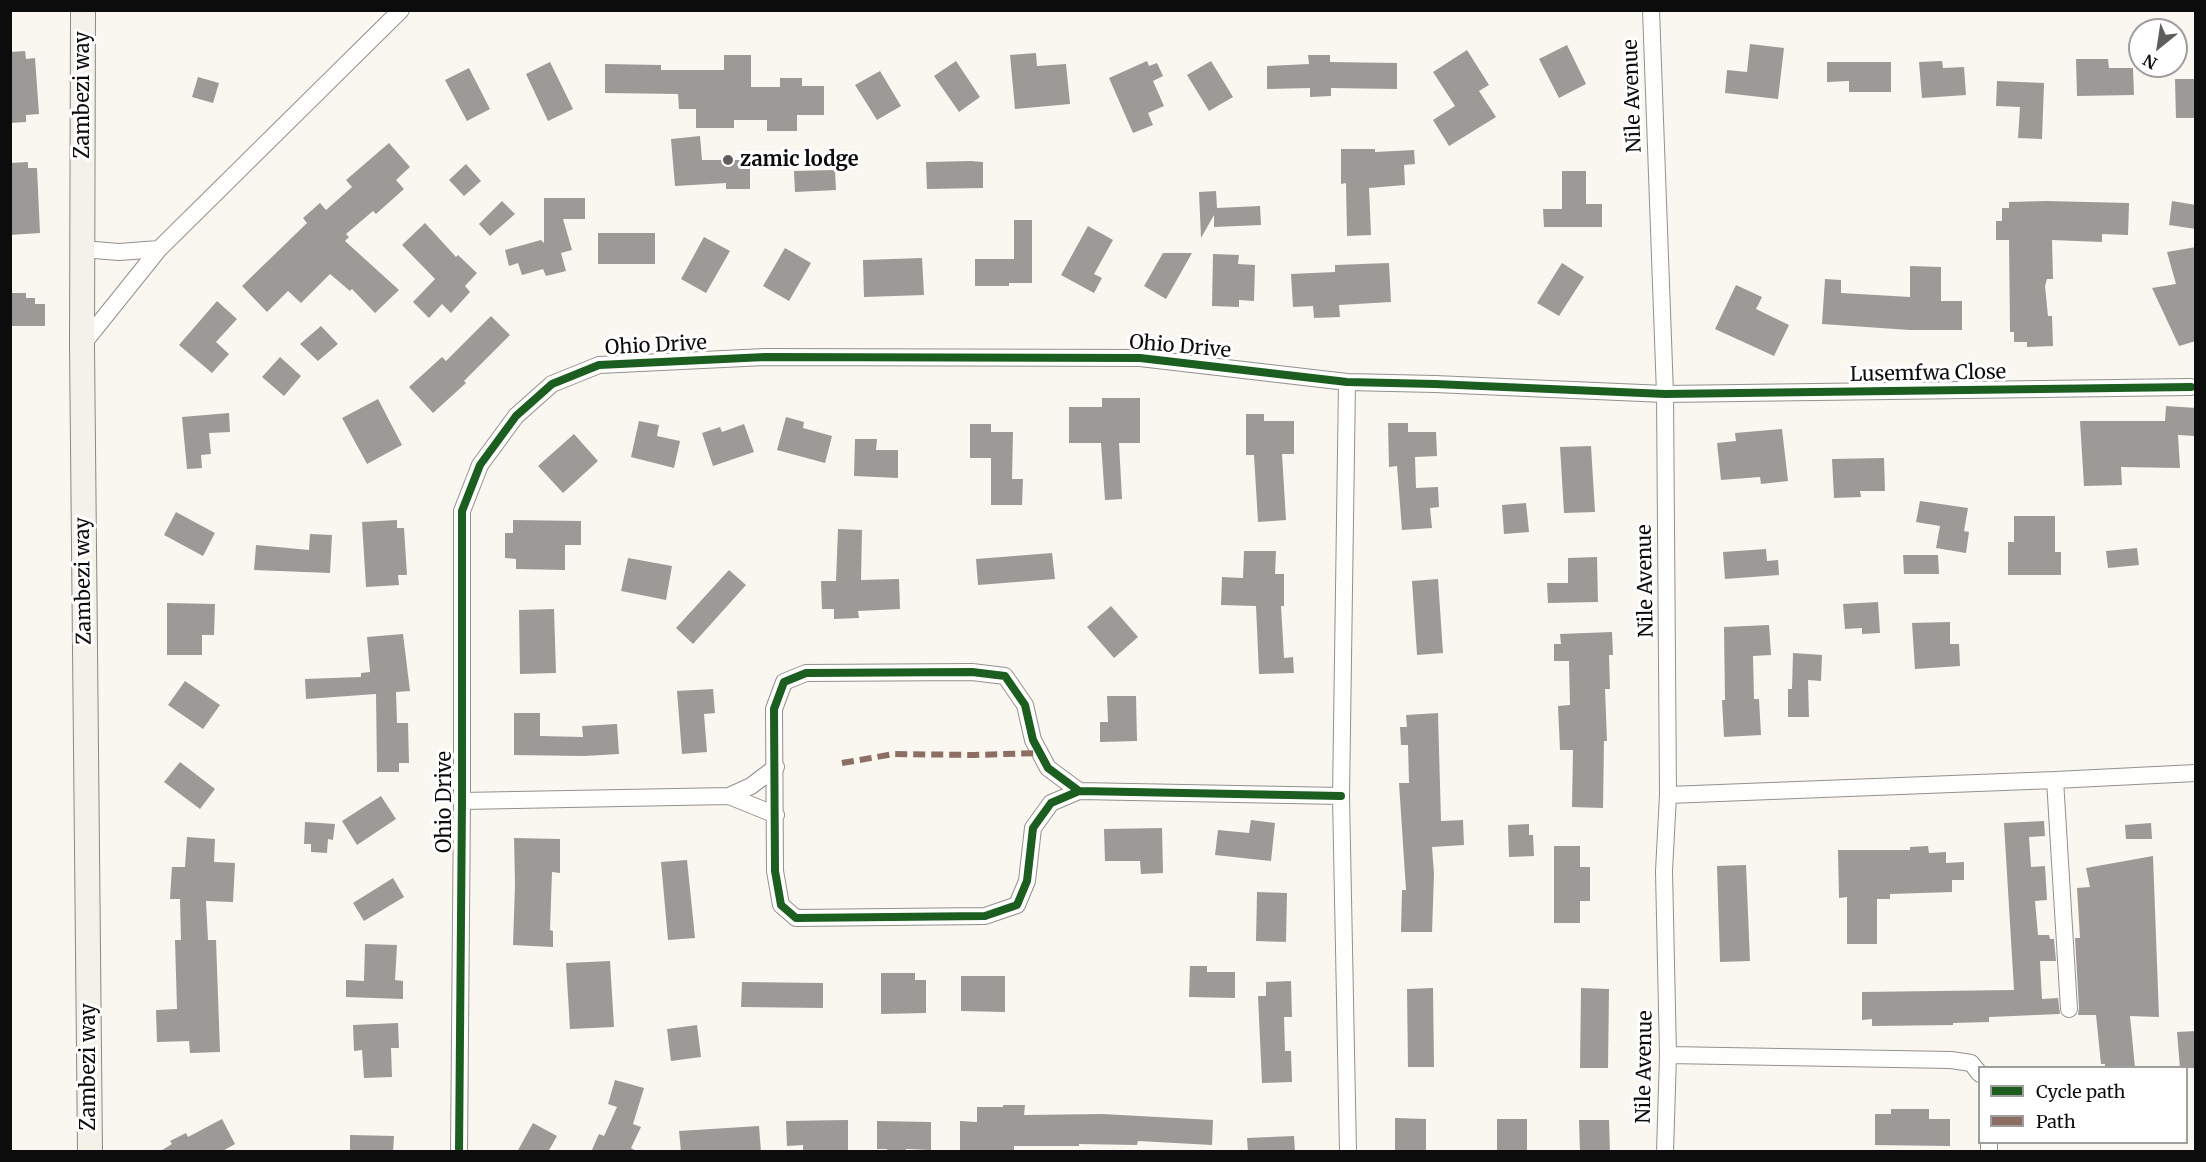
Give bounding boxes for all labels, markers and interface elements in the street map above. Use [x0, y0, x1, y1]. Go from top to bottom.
north arrow [2128, 18, 2188, 78]
street label: Zambezi way [71, 31, 95, 159]
street label: Nile Avenue [1619, 39, 1647, 153]
text: N [2140, 50, 2160, 74]
place label: zamic lodge [740, 148, 859, 172]
marker: zamic lodge [721, 153, 735, 167]
street label: Ohio Drive [604, 331, 708, 361]
street label: Ohio Drive [1128, 331, 1232, 363]
street label: Lusemfwa Close [1850, 361, 2006, 387]
street label: Zambezi way [71, 517, 97, 645]
street label: Nile Avenue [1633, 524, 1659, 638]
street label: Ohio Drive [433, 751, 457, 853]
street label: Zambezi way [77, 1003, 101, 1131]
street label: Nile Avenue [1632, 1010, 1658, 1124]
legend [1978, 1066, 2188, 1144]
text: Cycle path [2036, 1080, 2125, 1103]
text: Path [2036, 1110, 2076, 1133]

